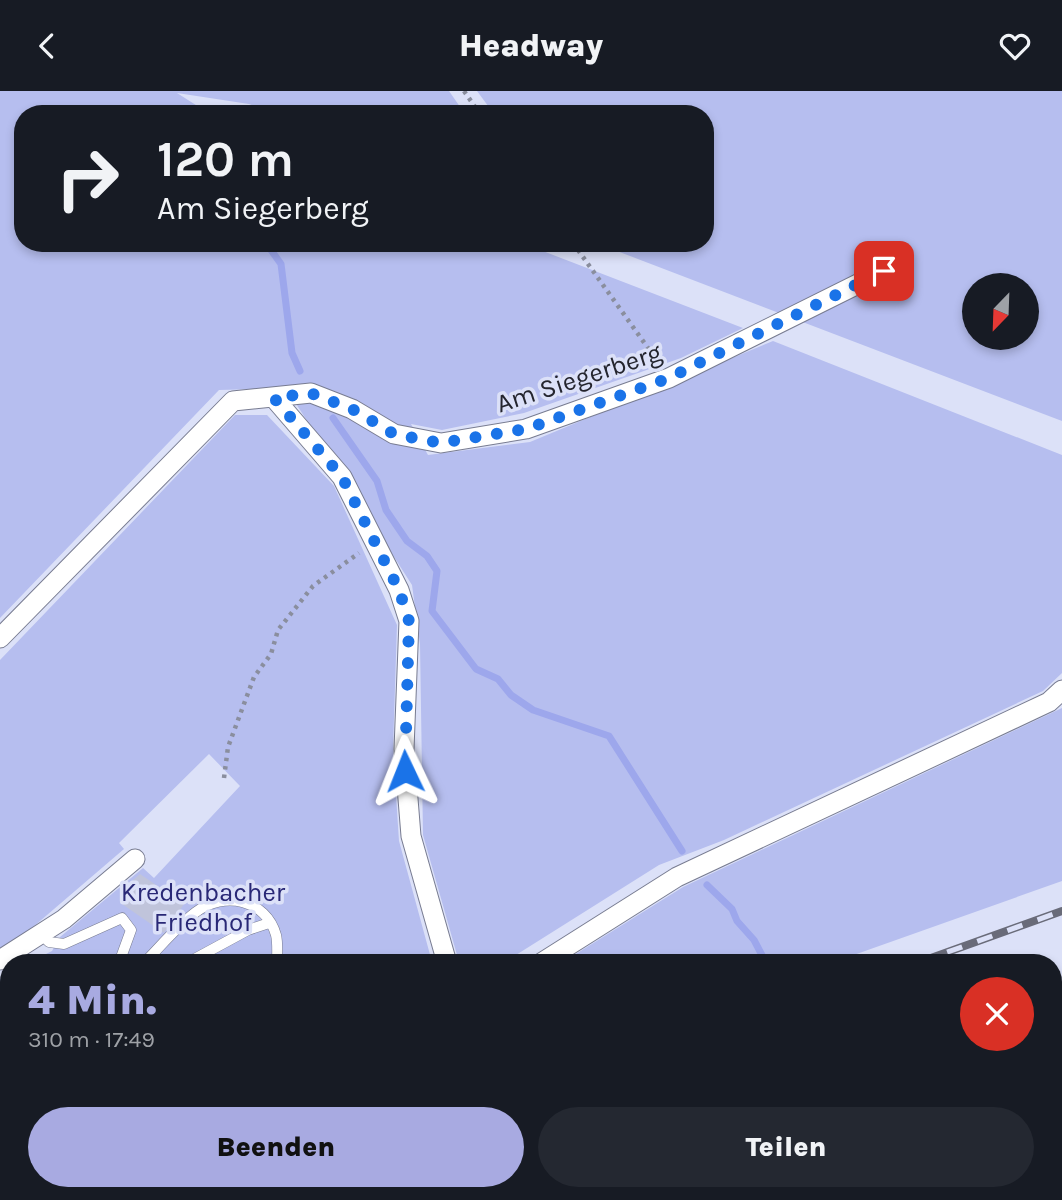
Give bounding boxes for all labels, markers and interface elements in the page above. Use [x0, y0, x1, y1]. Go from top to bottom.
icon: back [28, 27, 66, 65]
text: Headway [459, 27, 603, 64]
icon: heart [996, 27, 1034, 65]
text: 120 m [157, 131, 294, 188]
icon: right [42, 133, 133, 224]
text: Am Siegerberg [157, 190, 369, 227]
pin [854, 241, 914, 301]
icon: arrive [865, 252, 903, 290]
north arrow [962, 273, 1040, 350]
map controls [962, 273, 1039, 350]
street label: Am Siegerberg [492, 337, 666, 419]
position arrow [368, 734, 442, 808]
park label: Kredenbacher Friedhof [121, 877, 286, 938]
text: 4 Min. [28, 975, 157, 1025]
button: close [960, 977, 1034, 1051]
text: 310 m · 17:49 [28, 1026, 155, 1053]
button: Beenden [28, 1107, 524, 1187]
button: Teilen [538, 1107, 1034, 1187]

